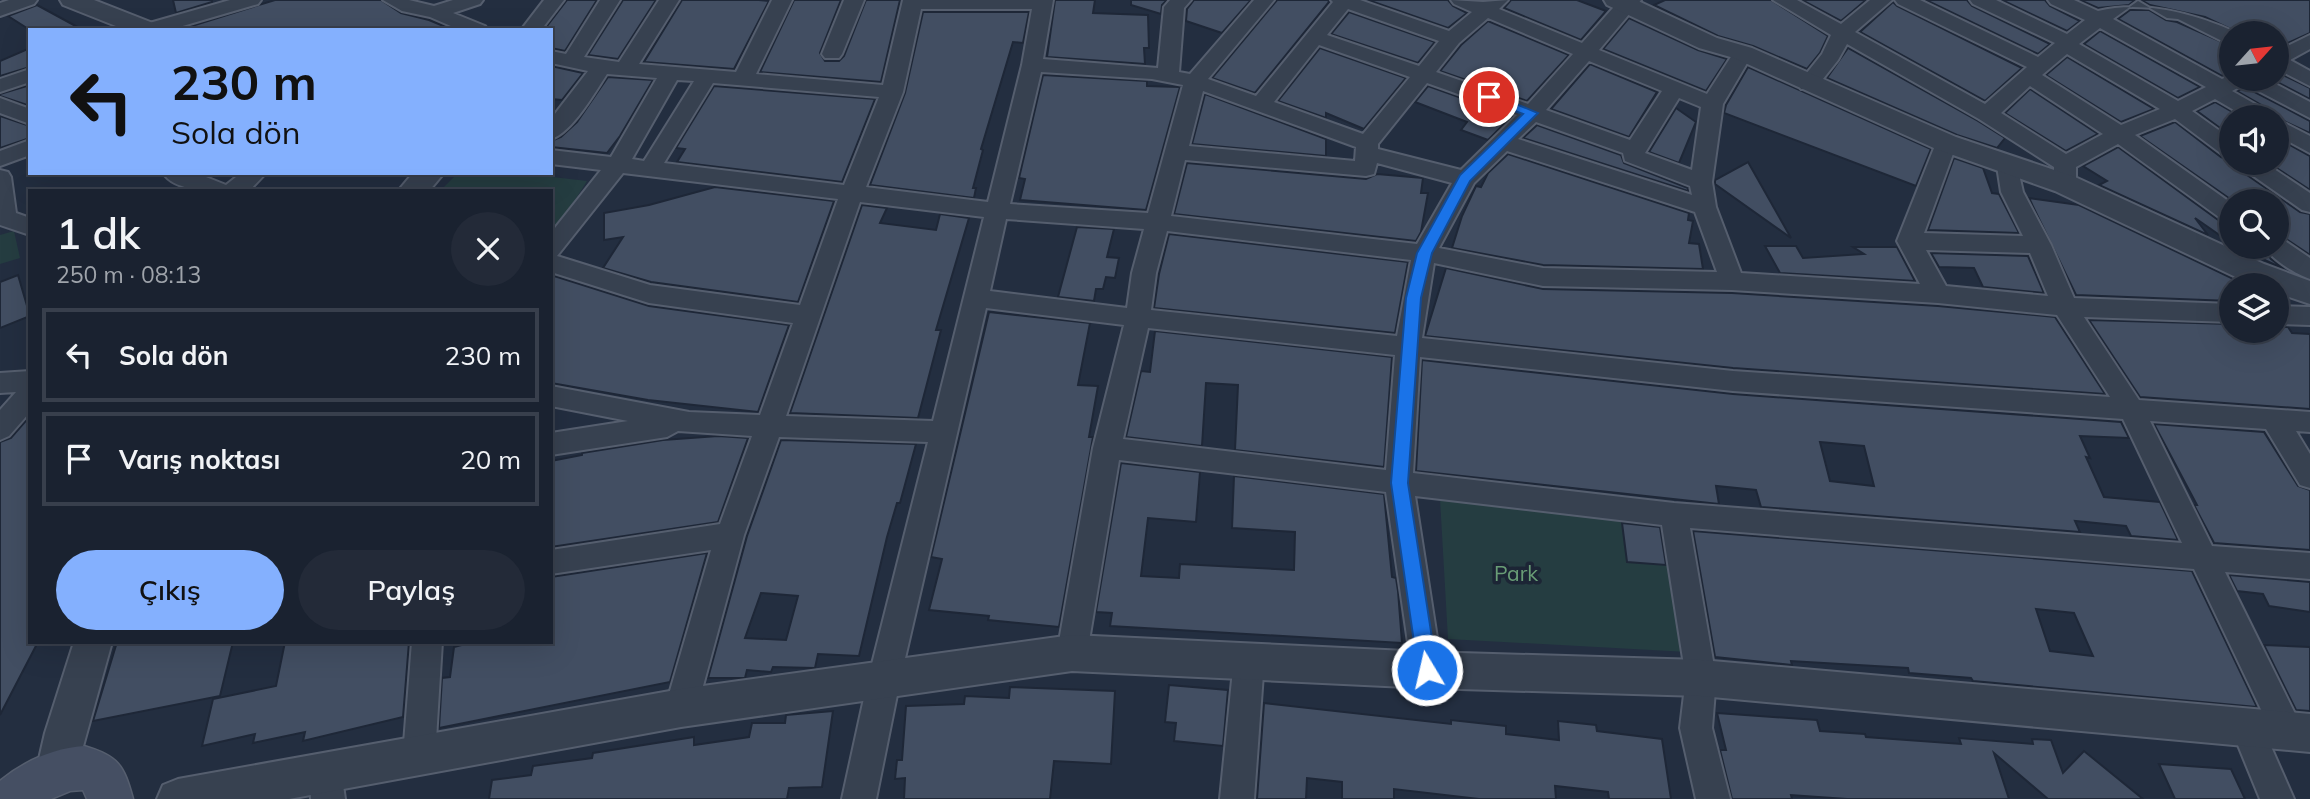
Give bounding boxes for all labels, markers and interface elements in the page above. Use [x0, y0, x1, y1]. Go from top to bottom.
north arrow [2219, 21, 2289, 91]
map controls [2219, 21, 2289, 343]
text: 230 m [171, 51, 317, 112]
icon: left [56, 56, 147, 147]
pin [1459, 67, 1519, 127]
icon: arrive [1470, 78, 1508, 116]
button: sound [2219, 105, 2289, 175]
text: Sola dön [171, 112, 301, 152]
button: search [2219, 189, 2289, 259]
text: 1 dk [56, 207, 140, 260]
button: close [451, 212, 525, 286]
text: 250 m · 08:13 [56, 260, 201, 289]
button: layers [2219, 273, 2289, 343]
icon: left [60, 336, 98, 374]
text: Sola dön [119, 339, 228, 372]
text: 230 m [445, 339, 521, 372]
icon: arrive [60, 440, 98, 478]
text: Varış noktası [119, 443, 280, 476]
text: 20 m [460, 443, 521, 476]
button: Çıkış [56, 550, 284, 630]
button: Paylaş [298, 550, 525, 630]
park label: Park [1494, 560, 1538, 586]
position arrow [1390, 633, 1464, 707]

